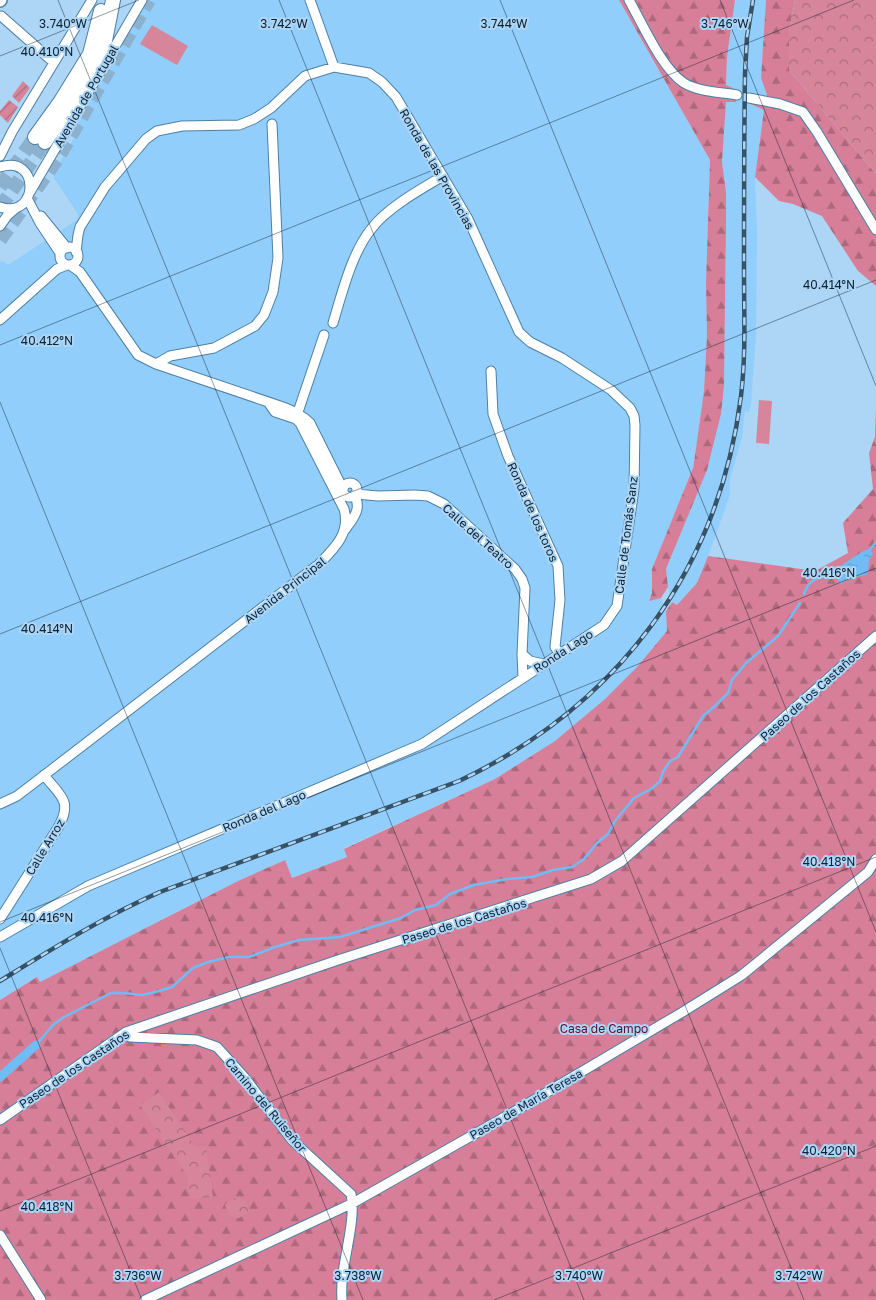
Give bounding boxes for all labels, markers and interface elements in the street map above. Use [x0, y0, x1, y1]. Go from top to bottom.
text: 3.740°W [39, 16, 87, 31]
text: 3.742°W [260, 16, 308, 31]
text: 3.744°W [480, 16, 528, 31]
text: 3.746°W [701, 16, 749, 31]
street label: Avenida de Portugal [51, 42, 122, 150]
text: 40.410°N [21, 44, 73, 59]
street label: Ronda de las Provincias [396, 106, 478, 232]
text: 40.414°N [803, 277, 855, 292]
text: 40.412°N [21, 333, 73, 348]
street label: Ronda de los toros [504, 460, 562, 564]
street label: Calle de Tomás Sanz [611, 475, 641, 595]
street label: Calle del Teatro [439, 500, 517, 572]
street label: Avenida Principal [241, 553, 329, 627]
text: 40.416°N [803, 565, 855, 580]
text: 40.414°N [21, 621, 73, 636]
street label: Ronda Lago [530, 626, 596, 676]
street label: Paseo de los Castaños [757, 646, 863, 744]
street label: Ronda del Lago [220, 787, 308, 835]
street label: Calle Arroz [22, 816, 68, 878]
text: 40.418°N [803, 854, 855, 869]
street label: Paseo de los Castaños [400, 895, 528, 947]
text: 40.416°N [21, 910, 73, 925]
park label: Casa de Campo [560, 1021, 648, 1036]
street label: Paseo de los Castaños [16, 1027, 132, 1111]
street label: Camino del Ruiseñor [222, 1055, 310, 1155]
street label: Paseo de María Teresa [467, 1065, 585, 1143]
text: 40.420°N [802, 1143, 856, 1158]
text: 40.418°N [21, 1199, 73, 1214]
text: 3.736°W [114, 1268, 162, 1283]
text: 3.738°W [334, 1268, 382, 1283]
text: 3.740°W [555, 1268, 603, 1283]
text: 3.742°W [775, 1268, 823, 1283]

